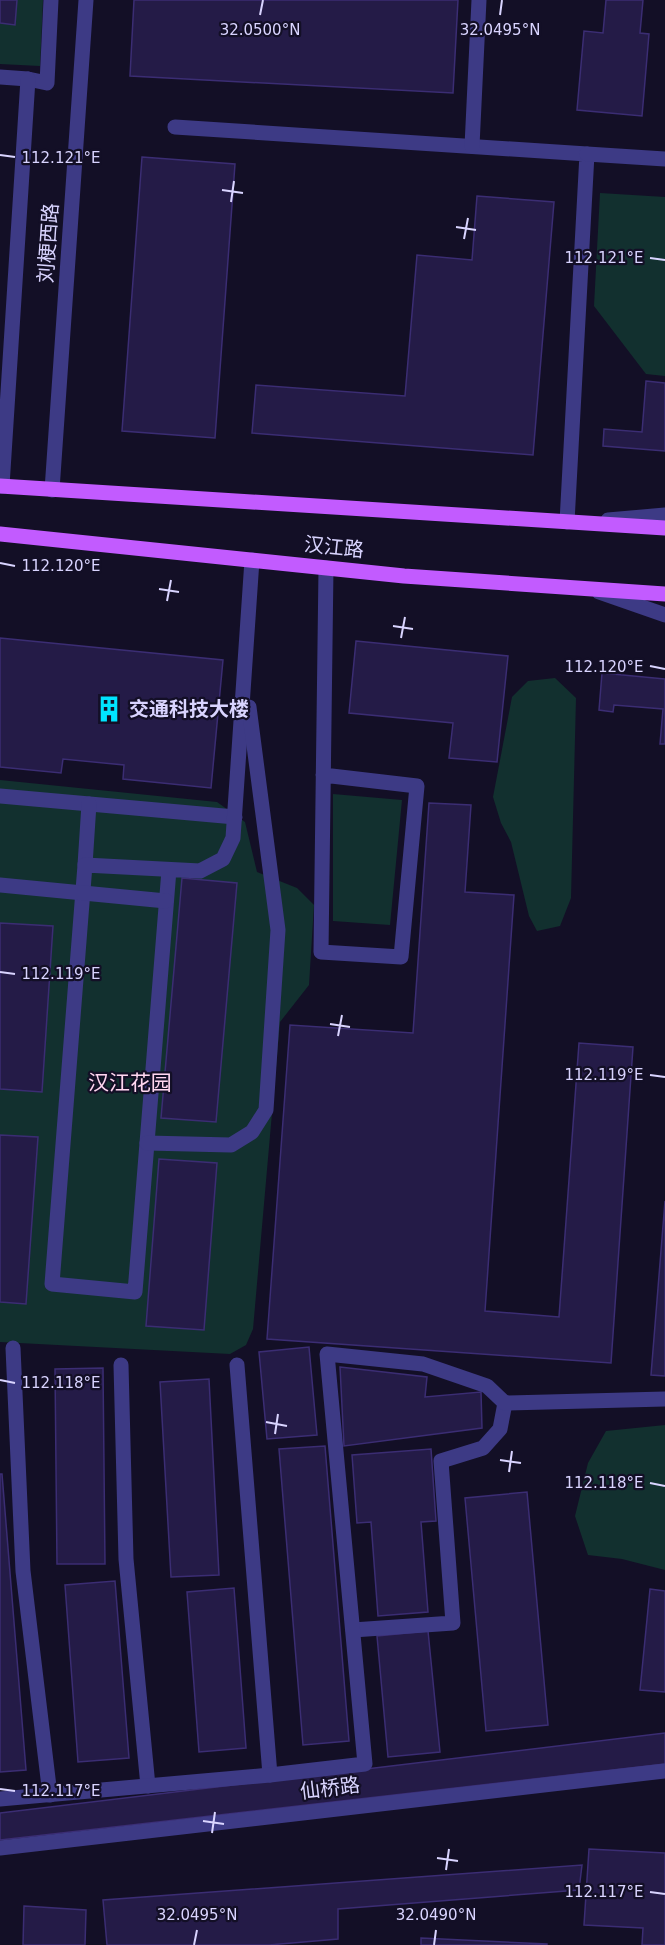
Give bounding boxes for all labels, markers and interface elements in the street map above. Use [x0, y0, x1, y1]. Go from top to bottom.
text: 32.0500°N [220, 21, 300, 39]
text: 32.0495°N [460, 21, 540, 39]
text: 112.121°E [21, 149, 101, 167]
street label: 刘梗西路 [33, 202, 63, 284]
text: 112.121°E [564, 249, 644, 267]
street label: 汉江路 [303, 532, 365, 562]
text: 112.120°E [21, 557, 101, 575]
text: 112.120°E [564, 658, 644, 676]
building icon: 交通科技大楼 [94, 694, 124, 724]
place label: 交通科技大楼 [129, 697, 249, 721]
text: 112.119°E [21, 965, 101, 983]
text: 112.119°E [564, 1066, 644, 1084]
district label: 汉江花园 [88, 1071, 172, 1095]
text: 112.118°E [21, 1374, 101, 1392]
text: 112.118°E [564, 1474, 644, 1492]
street label: 仙桥路 [299, 1772, 361, 1804]
text: 112.117°E [21, 1782, 101, 1800]
text: 112.117°E [564, 1883, 644, 1901]
text: 32.0495°N [157, 1906, 237, 1924]
text: 32.0490°N [396, 1906, 476, 1924]

